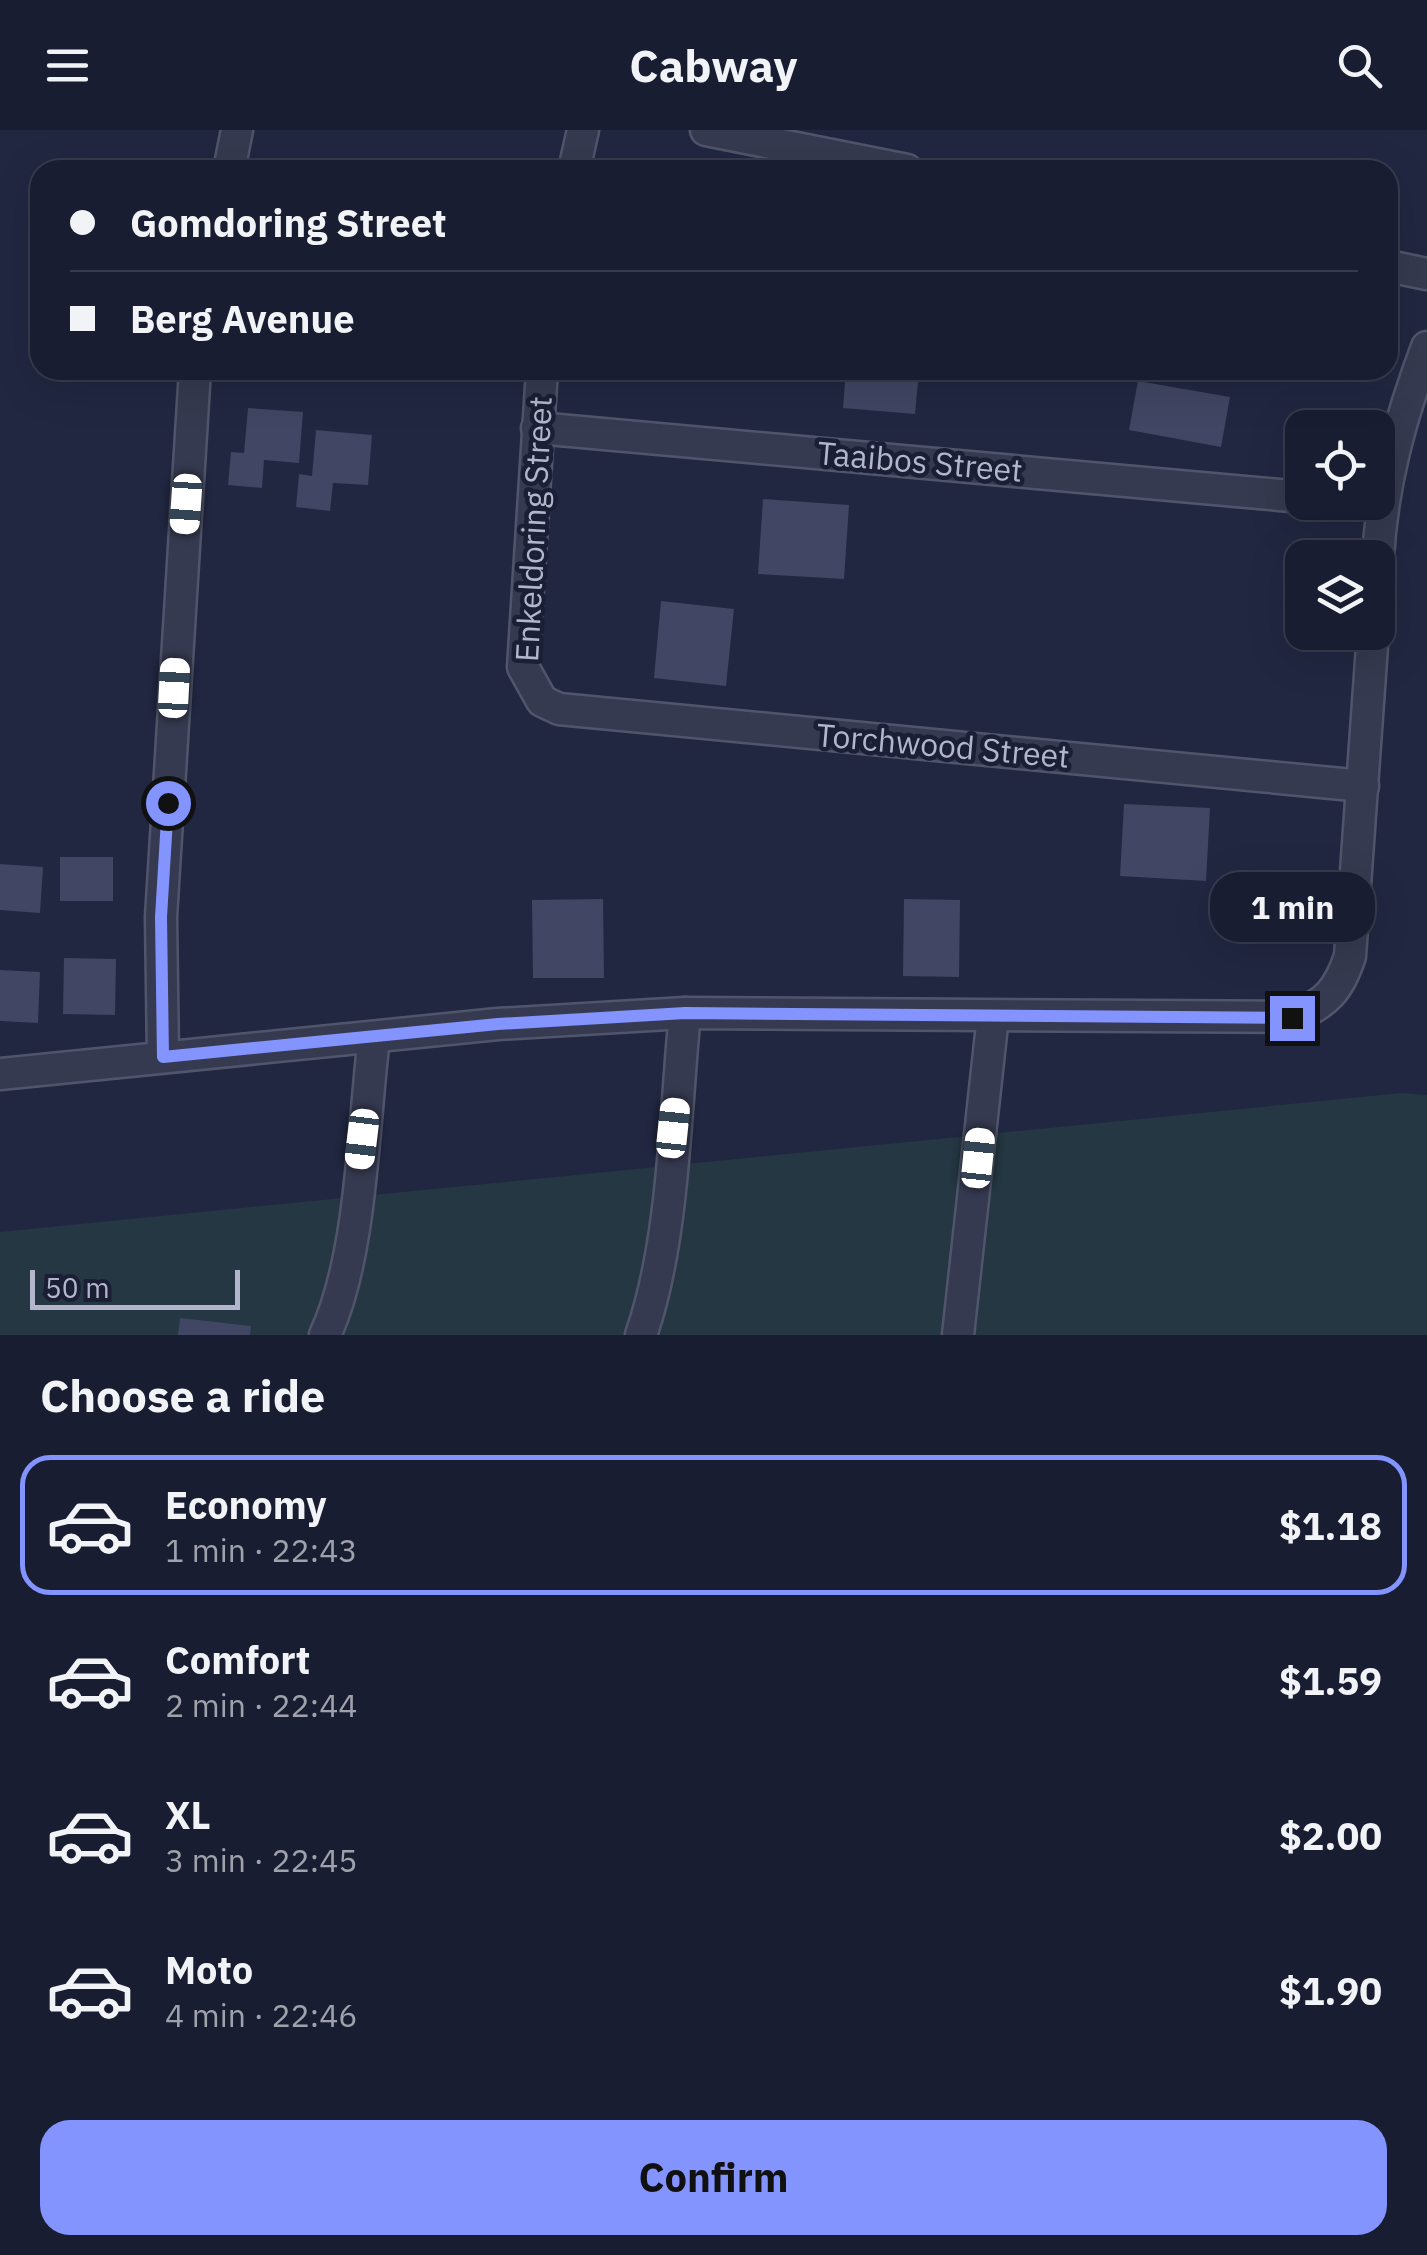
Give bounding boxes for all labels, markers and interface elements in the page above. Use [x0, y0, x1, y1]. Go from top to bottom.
text: Cabway [629, 36, 798, 94]
icon: menu [40, 38, 95, 93]
icon: search [1332, 38, 1387, 93]
text: Gomdoring Street [130, 198, 447, 247]
text: Berg Avenue [130, 294, 355, 343]
street label: Enkeldoring Street [505, 395, 561, 663]
map controls [1285, 410, 1395, 650]
button: locate [1285, 410, 1395, 520]
street label: Taaibos Street [816, 431, 1024, 491]
car [169, 473, 203, 535]
button: layers [1285, 540, 1395, 650]
car [157, 657, 191, 719]
street label: Torchwood Street [815, 713, 1071, 777]
route start [146, 781, 191, 826]
callout: 1 min [1210, 873, 1374, 943]
text: 1 min [1251, 886, 1334, 928]
route end [1270, 996, 1315, 1041]
car [655, 1097, 691, 1159]
car [343, 1107, 381, 1171]
car [960, 1127, 996, 1189]
scale bar [30, 1265, 240, 1310]
text: 50 m [45, 1269, 110, 1306]
text: Choose a ride [40, 1366, 325, 1424]
icon: car [45, 1480, 135, 1570]
text: Economy [165, 1480, 327, 1529]
text: $1.18 [1279, 1501, 1382, 1550]
text: 1 min · 22:43 [165, 1529, 358, 1571]
icon: car [45, 1635, 135, 1725]
text: Comfort [165, 1635, 310, 1684]
text: $1.59 [1279, 1656, 1382, 1705]
text: 2 min · 22:44 [165, 1684, 358, 1726]
icon: car [45, 1790, 135, 1880]
text: XL [165, 1790, 211, 1839]
text: $2.00 [1279, 1811, 1382, 1860]
text: 3 min · 22:45 [165, 1839, 358, 1881]
icon: car [45, 1945, 135, 2035]
text: Moto [165, 1945, 253, 1994]
text: $1.90 [1279, 1966, 1382, 2015]
text: 4 min · 22:46 [165, 1994, 358, 2036]
button: Confirm [40, 2120, 1387, 2235]

